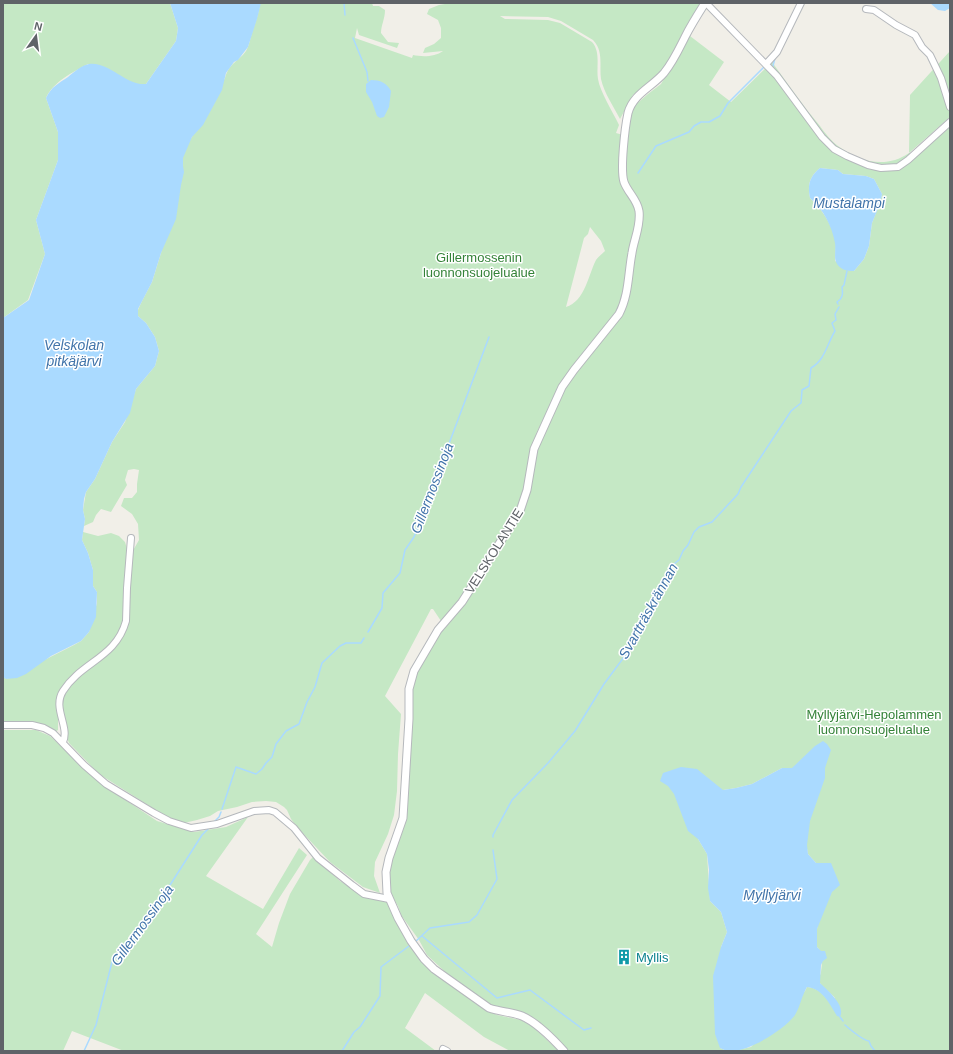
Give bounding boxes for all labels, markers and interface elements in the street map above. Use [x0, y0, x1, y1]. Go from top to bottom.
north arrow [16, 16, 56, 56]
text: N [33, 20, 44, 33]
water label: Mustalampi [813, 195, 886, 211]
park label: Gillermossenin luonnonsuojelualue [423, 250, 535, 280]
water label: Velskolan pitkäjärvi [44, 337, 104, 369]
water label: Gillermossinoja [407, 440, 457, 536]
street label: VELSKOLANTIE [462, 505, 526, 596]
water label: Svartträskrännan [615, 560, 681, 661]
park label: Myllyjärvi-Hepolammen luonnonsuojelualue [806, 707, 942, 737]
water label: Gillermossinoja [107, 881, 177, 968]
water label: Myllyjärvi [743, 887, 802, 903]
building icon: Myllis [615, 948, 633, 966]
place label: Myllis [636, 950, 669, 965]

